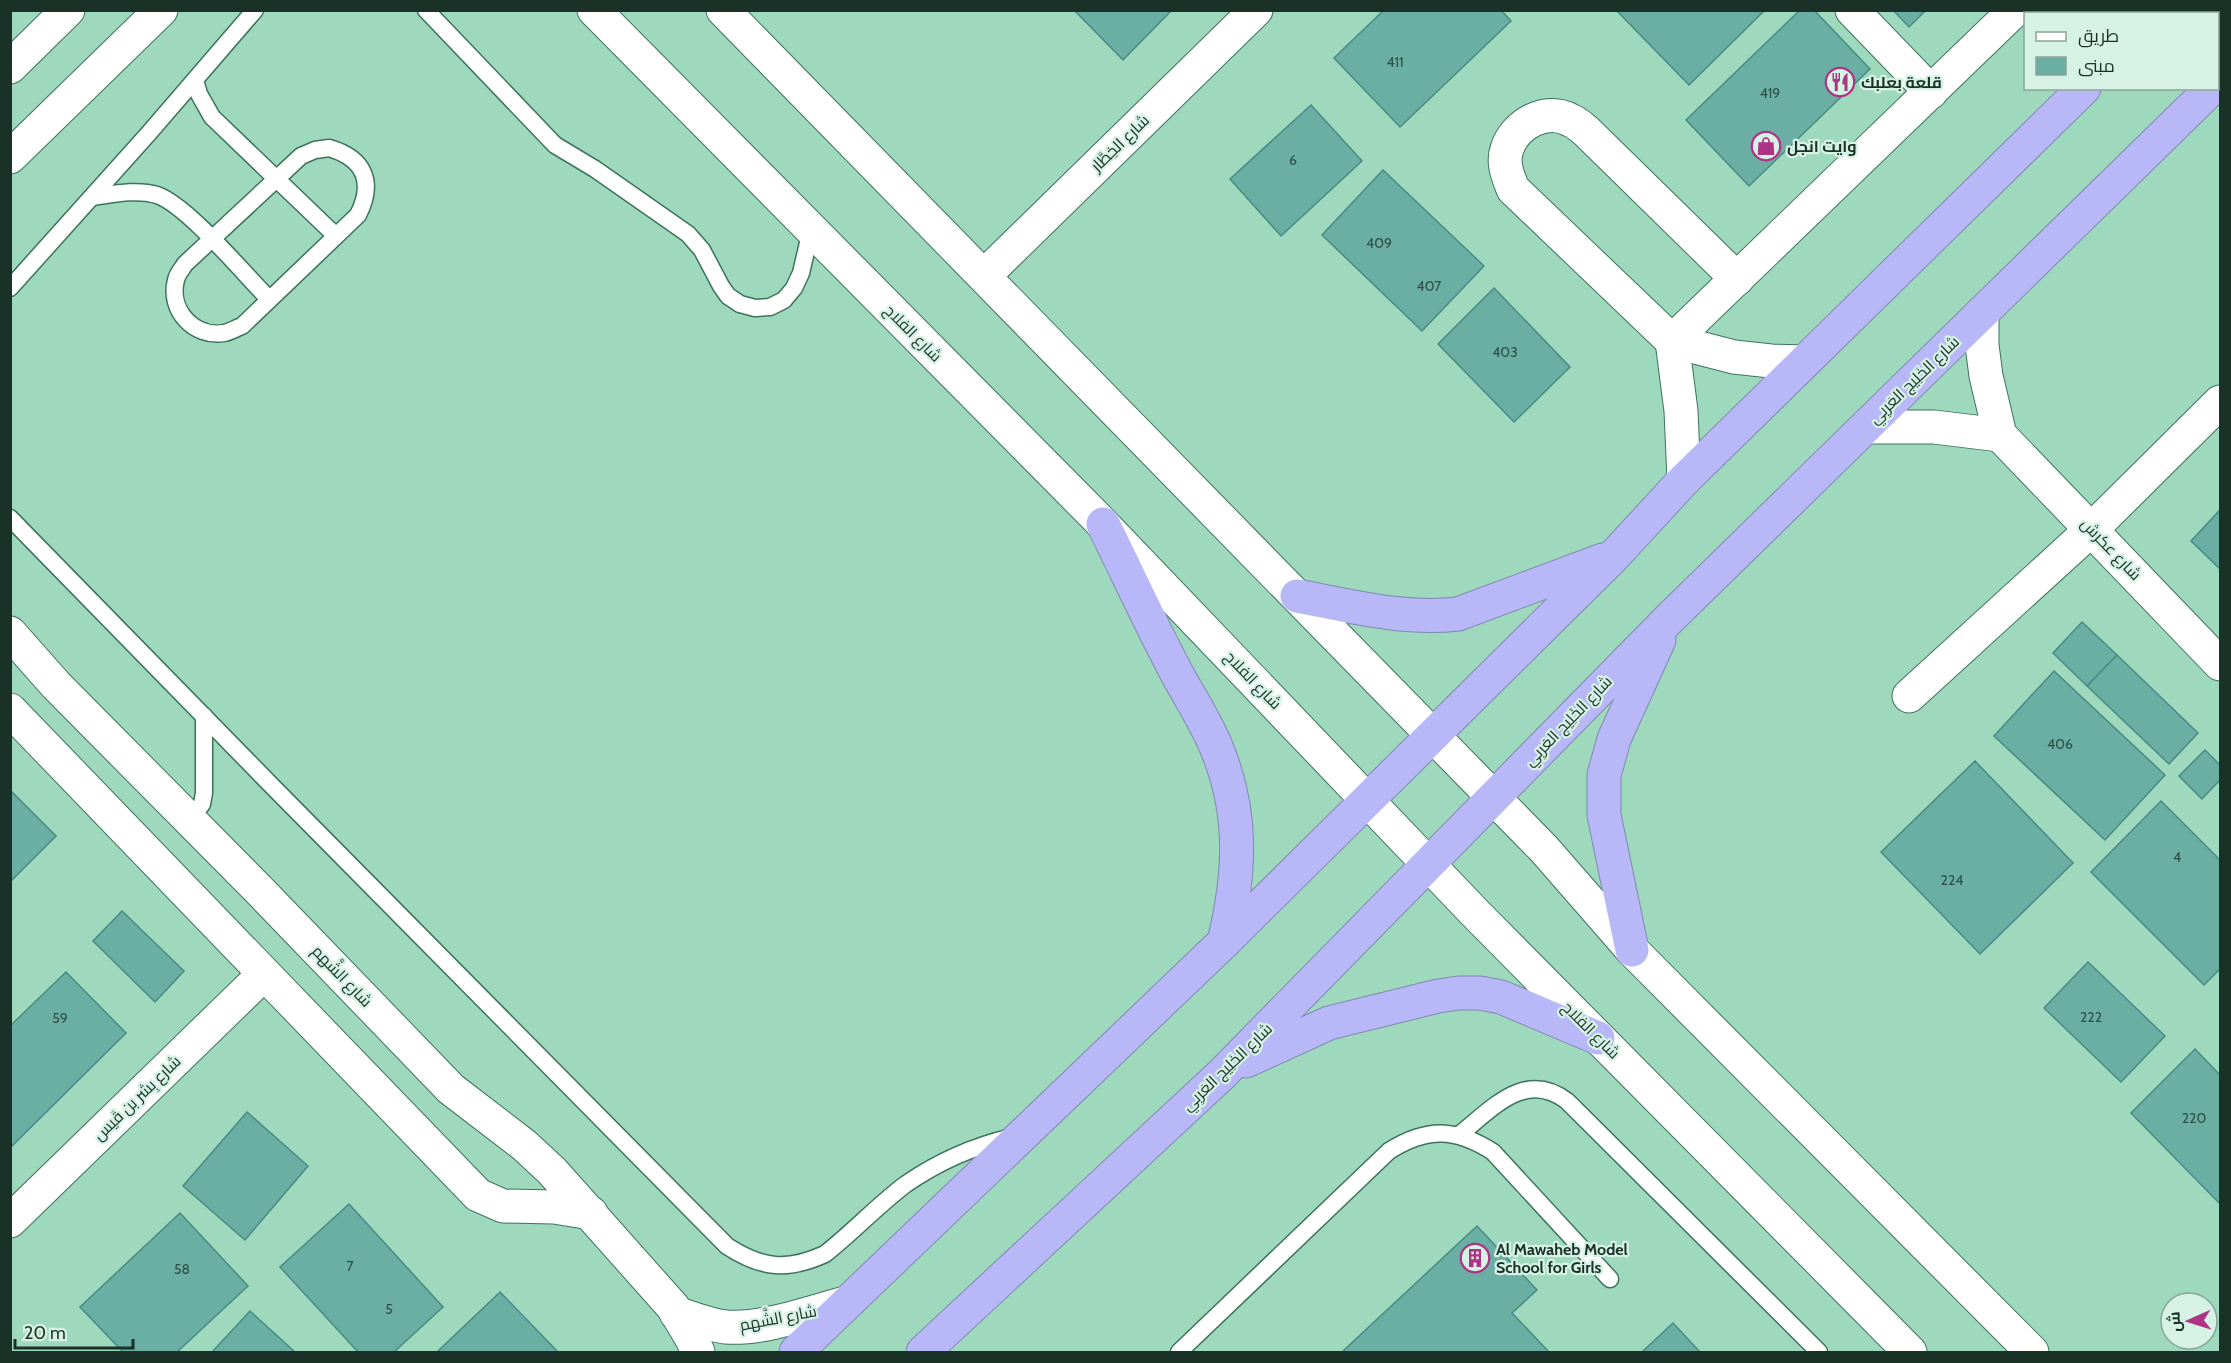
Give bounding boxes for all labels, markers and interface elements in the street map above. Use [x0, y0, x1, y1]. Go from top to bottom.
legend [2024, 12, 2219, 90]
text: طريق [2078, 25, 2119, 48]
house number: 411 [1386, 53, 1404, 71]
text: مبنى [2078, 55, 2115, 77]
restaurant icon: قلعة بعلبك [1824, 66, 1856, 98]
place label: قلعة بعلبك [1861, 73, 1942, 92]
house number: 419 [1760, 84, 1780, 102]
street label: شارع الخِطَّار [1086, 111, 1155, 178]
shop icon: وايت انجل [1750, 130, 1782, 162]
place label: وايت انجل [1787, 137, 1857, 156]
house number: 6 [1289, 151, 1297, 169]
house number: 409 [1366, 234, 1392, 252]
house number: 407 [1417, 277, 1441, 295]
street label: شارع الفلاح [879, 300, 946, 367]
street label: شارع الخَلِيج العَربِي [1865, 332, 1966, 431]
house number: 403 [1492, 343, 1518, 361]
street label: شارع عكرش [2075, 514, 2145, 585]
street label: شارع الفلاح [1219, 647, 1285, 714]
street label: شارع الخَلِيج العَربِي [1520, 672, 1619, 773]
house number: 406 [2047, 735, 2073, 753]
house number: 4 [2173, 848, 2181, 866]
house number: 224 [1941, 871, 1963, 889]
street label: شارع الشَّهم [307, 939, 379, 1012]
street label: شارع الفلاح [1557, 997, 1624, 1064]
house number: 222 [2080, 1008, 2102, 1026]
house number: 59 [52, 1009, 68, 1027]
street label: شارع الخَلِيج العَربِي [1178, 1019, 1279, 1118]
street label: شارع بِشر بن قَيس [89, 1052, 186, 1146]
house number: 220 [2182, 1109, 2206, 1127]
place label: Al Mawaheb Model School for Girls [1496, 1240, 1628, 1277]
building icon: Al Mawaheb Model School for Girls [1459, 1242, 1491, 1274]
house number: 7 [346, 1257, 354, 1275]
house number: 58 [174, 1260, 190, 1278]
north arrow [2159, 1291, 2219, 1351]
street label: شارع الشَّهم [737, 1298, 819, 1337]
house number: 5 [385, 1300, 393, 1318]
text: ش [2164, 1311, 2185, 1333]
scale bar [15, 1312, 134, 1350]
text: 20 m [24, 1322, 66, 1344]

